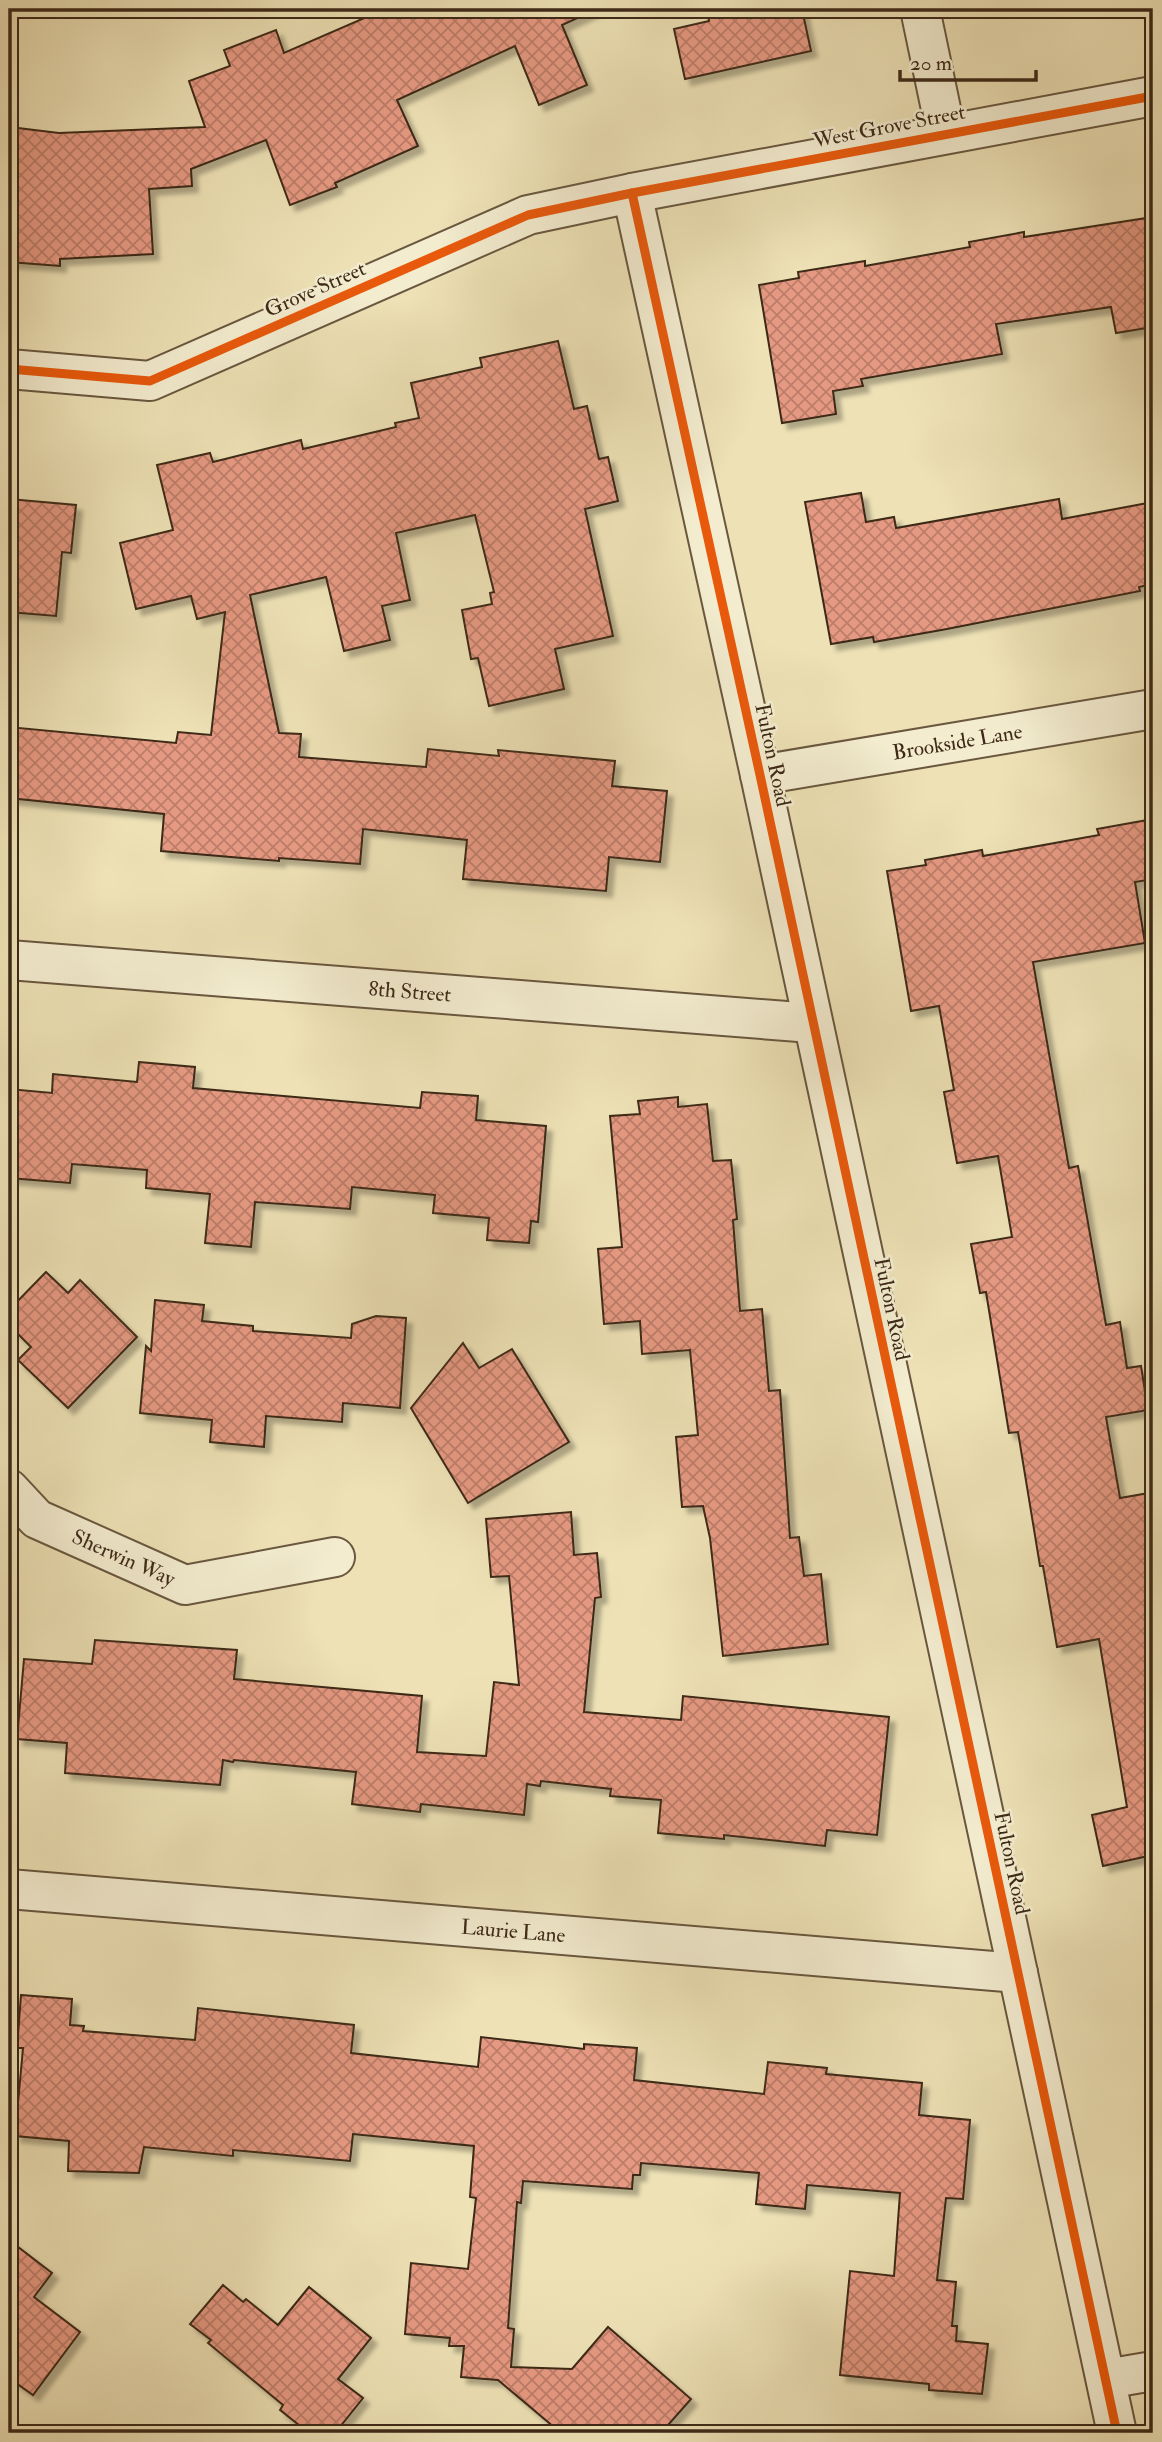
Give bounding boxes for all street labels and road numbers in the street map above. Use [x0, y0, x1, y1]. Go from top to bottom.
street label: West Grove Street [810, 98, 968, 155]
street label: Grove Street [260, 255, 370, 324]
street label: Fulton Road [748, 701, 797, 810]
street label: Brookside Lane [890, 718, 1024, 767]
street label: 8th Street [367, 975, 452, 1009]
street label: Fulton Road [867, 1255, 916, 1364]
street label: Sherwin Way [68, 1523, 180, 1593]
street label: Fulton Road [987, 1809, 1036, 1918]
street label: Laurie Lane [460, 1914, 567, 1949]

